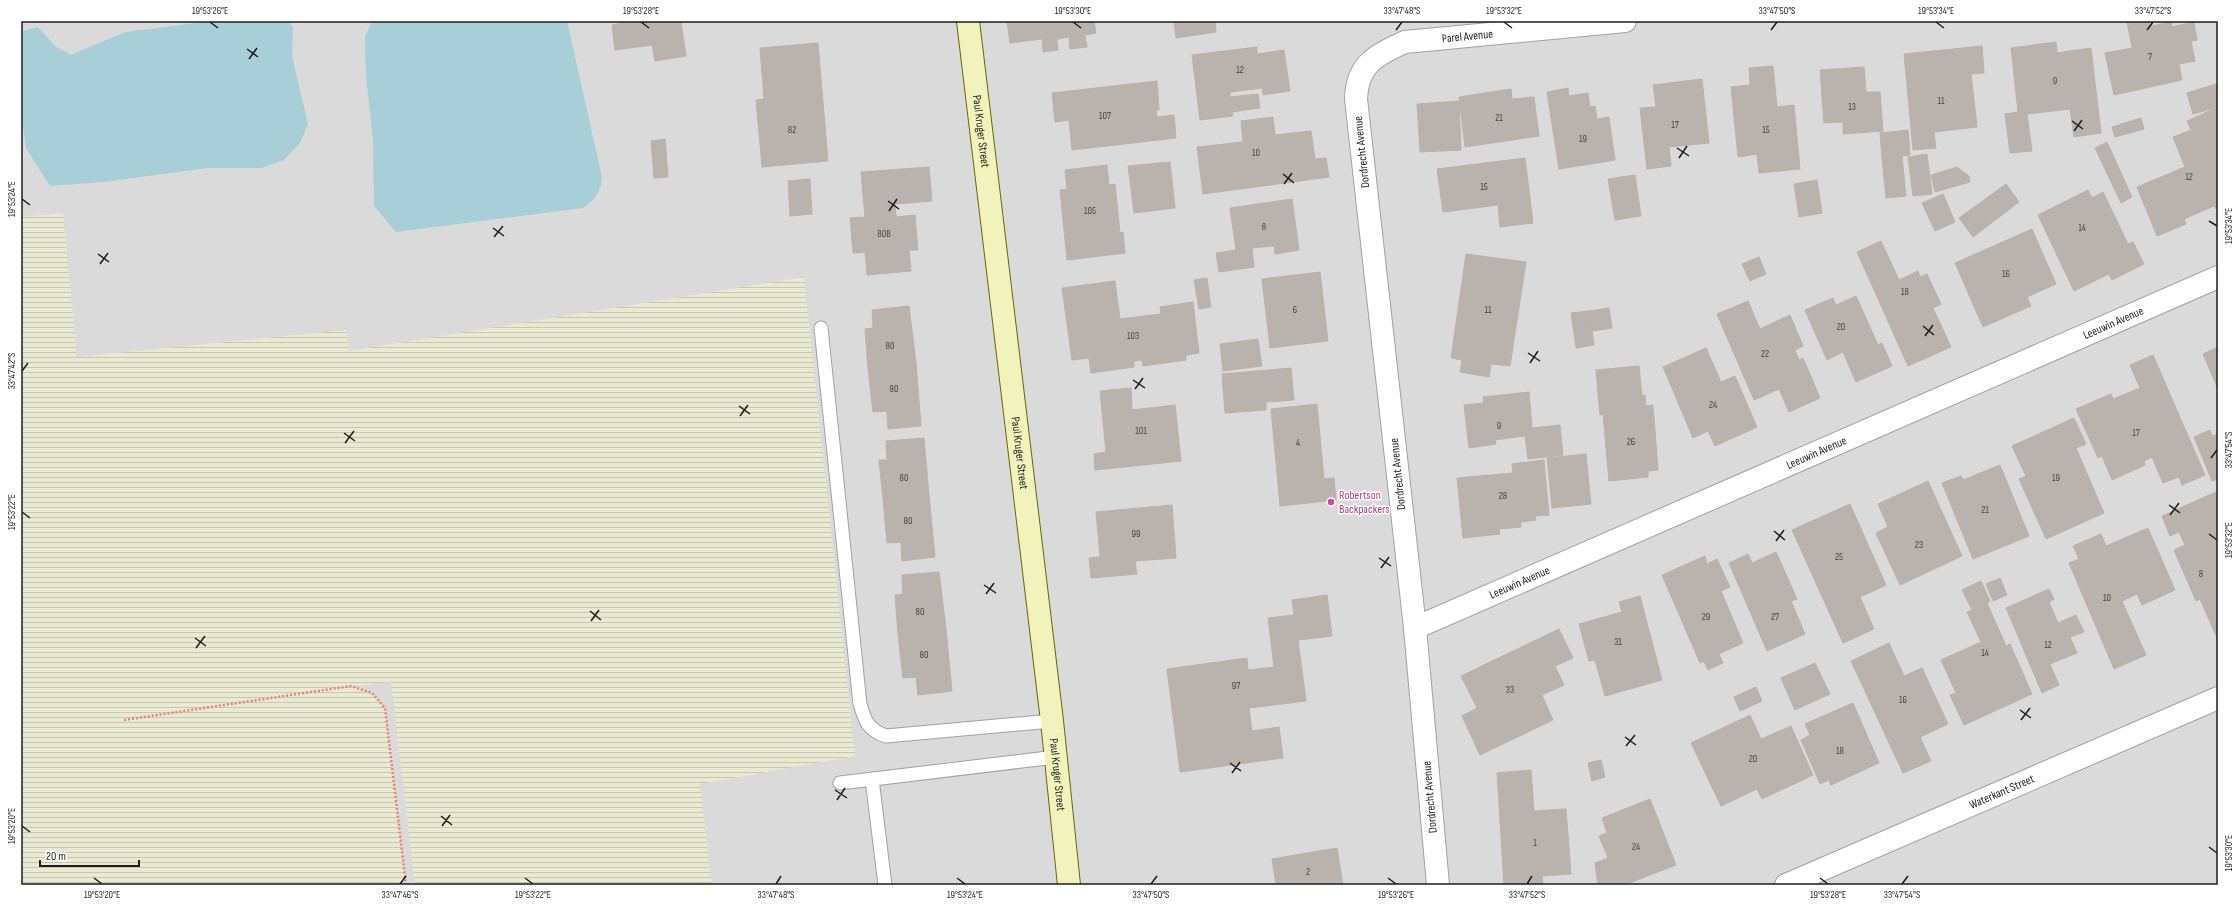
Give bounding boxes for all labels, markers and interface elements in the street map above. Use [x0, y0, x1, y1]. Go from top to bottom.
text: 19°53'26"E [192, 5, 228, 17]
text: 19°53'28"E [623, 5, 659, 17]
text: 19°53'30"E [1055, 5, 1091, 17]
text: 33°47'48"S [1384, 5, 1420, 17]
text: 19°53'32"E [1486, 5, 1522, 17]
text: 33°47'50"S [1759, 5, 1795, 17]
text: 19°53'34"E [1918, 5, 1954, 17]
text: 33°47'52"S [2135, 5, 2171, 17]
street label: Parel Avenue [1441, 26, 1494, 46]
house number: 7 [2148, 51, 2152, 63]
house number: 12 [1236, 64, 1244, 76]
house number: 9 [2053, 75, 2057, 87]
street label: Paul Kruger Street [969, 94, 993, 169]
house number: 11 [1938, 95, 1945, 107]
house number: 13 [1848, 101, 1856, 113]
house number: 107 [1099, 110, 1111, 122]
house number: 21 [1495, 112, 1503, 124]
street label: Dordrecht Avenue [1351, 115, 1373, 189]
house number: 17 [1671, 119, 1679, 131]
house number: 82 [788, 124, 796, 136]
house number: 15 [1762, 124, 1770, 136]
house number: 19 [1579, 133, 1587, 145]
house number: 10 [1252, 147, 1260, 159]
house number: 12 [2185, 171, 2193, 183]
text: 19°53'24"E [6, 181, 18, 217]
house number: 15 [1480, 181, 1488, 193]
house number: 105 [1084, 205, 1096, 217]
text: 19°53'34"E [2223, 208, 2235, 244]
house number: 8 [1262, 221, 1266, 233]
house number: 14 [2078, 222, 2086, 234]
house number: 80B [877, 228, 891, 240]
house number: 16 [2002, 268, 2010, 280]
house number: 18 [1901, 286, 1909, 298]
street label: Leeuwin Avenue [2081, 303, 2146, 343]
house number: 6 [1293, 304, 1297, 316]
house number: 11 [1485, 304, 1492, 316]
house number: 20 [1837, 321, 1845, 333]
house number: 103 [1127, 330, 1139, 342]
house number: 80 [886, 340, 894, 352]
house number: 22 [1761, 348, 1769, 360]
text: 33°47'42"S [6, 353, 18, 389]
house number: 80 [890, 383, 898, 395]
house number: 24 [1709, 399, 1717, 411]
street label: Paul Kruger Street [1008, 416, 1032, 490]
house number: 9 [1497, 420, 1501, 432]
house number: 101 [1135, 425, 1147, 437]
house number: 17 [2132, 427, 2140, 439]
text: 33°47'54"S [2223, 432, 2235, 468]
street label: Leeuwin Avenue [1784, 433, 1849, 472]
house number: 26 [1627, 436, 1635, 448]
house number: 4 [1296, 437, 1300, 449]
street label: Dordrecht Avenue [1387, 437, 1409, 511]
house number: 80 [900, 472, 908, 484]
house number: 19 [2052, 472, 2060, 484]
place label: Robertson Backpackers [1339, 488, 1390, 517]
house number: 28 [1499, 490, 1507, 502]
text: 19°53'22"E [6, 494, 18, 530]
marker: Robertson Backpackers [1326, 497, 1336, 507]
house number: 21 [1981, 504, 1989, 516]
house number: 80 [904, 515, 912, 527]
text: 19°53'32"E [2223, 522, 2235, 558]
house number: 99 [1132, 528, 1140, 540]
house number: 23 [1915, 539, 1923, 551]
house number: 25 [1835, 551, 1843, 563]
street label: Leeuwin Avenue [1487, 562, 1552, 602]
house number: 8 [2199, 568, 2203, 580]
house number: 10 [2103, 592, 2111, 604]
house number: 80 [916, 606, 924, 618]
house number: 29 [1702, 611, 1710, 623]
house number: 27 [1771, 611, 1779, 623]
house number: 31 [1614, 636, 1622, 648]
house number: 12 [2044, 639, 2052, 651]
house number: 14 [1981, 647, 1989, 659]
house number: 80 [920, 649, 928, 661]
house number: 97 [1232, 680, 1240, 692]
house number: 33 [1506, 684, 1514, 696]
house number: 16 [1899, 694, 1907, 706]
street label: Paul Kruger Street [1046, 738, 1069, 812]
house number: 18 [1836, 745, 1844, 757]
house number: 20 [1749, 753, 1757, 765]
street label: Dordrecht Avenue [1419, 760, 1441, 834]
street label: Waterkant Street [1967, 771, 2037, 812]
text: 19°53'20"E [6, 808, 18, 844]
text: 19°53'30"E [2223, 835, 2235, 871]
house number: 1 [1533, 837, 1537, 849]
house number: 24 [1632, 841, 1640, 853]
scale bar [40, 842, 139, 868]
text: 20 m [46, 849, 66, 864]
house number: 2 [1306, 866, 1310, 878]
text: 19°53'20"E [84, 889, 120, 901]
text: 33°47'46"S [382, 889, 418, 901]
text: 19°53'22"E [515, 889, 551, 901]
text: 33°47'48"S [758, 889, 794, 901]
text: 19°53'24"E [947, 889, 983, 901]
text: 33°47'50"S [1133, 889, 1169, 901]
text: 19°53'26"E [1378, 889, 1414, 901]
text: 33°47'52"S [1509, 889, 1545, 901]
text: 19°53'28"E [1810, 889, 1846, 901]
text: 33°47'54"S [1884, 889, 1920, 901]

